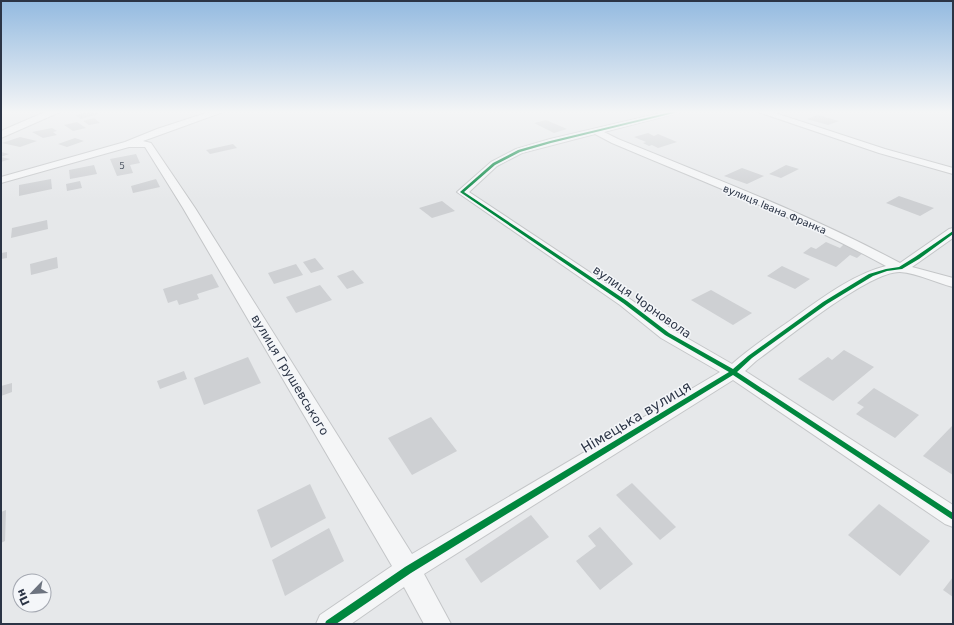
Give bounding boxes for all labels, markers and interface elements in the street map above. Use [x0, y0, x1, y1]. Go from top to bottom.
house number: 5 [119, 161, 125, 171]
street label: вулиця Івана Франка [721, 183, 828, 236]
street label: вулиця Чорновола [590, 263, 694, 341]
street label: вулиця Грушевського [248, 312, 332, 438]
street label: Німецька вулиця [578, 378, 694, 456]
north arrow [12, 573, 52, 613]
text: Пн [14, 587, 33, 607]

